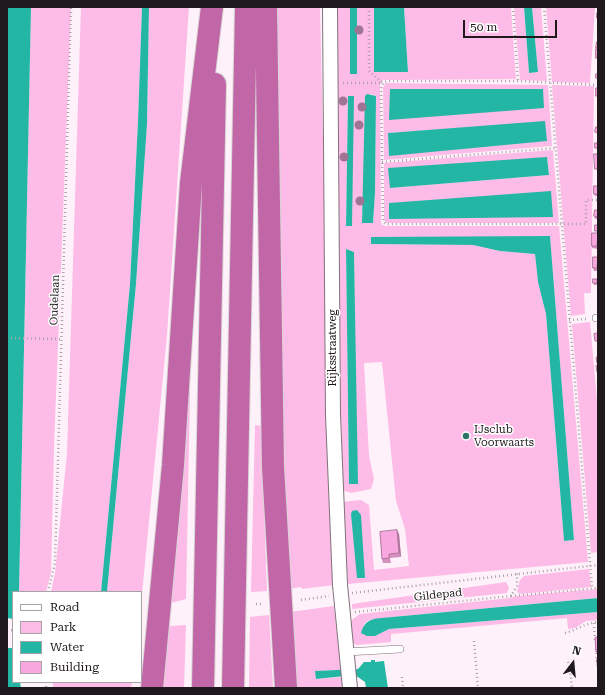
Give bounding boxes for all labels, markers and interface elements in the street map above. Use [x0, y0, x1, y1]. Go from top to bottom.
scale bar [465, 12, 559, 38]
text: 50 m [470, 20, 497, 34]
street label: Oudelaan [48, 274, 62, 326]
street label: Rijksstraatweg [326, 309, 340, 387]
place label: IJsclub Voorwaarts [474, 423, 534, 449]
marker: IJsclub Voorwaarts [461, 431, 471, 441]
street label: Gildepad [413, 586, 463, 604]
legend [12, 591, 142, 683]
text: Road [50, 600, 79, 614]
text: Park [50, 620, 76, 634]
text: Water [50, 640, 84, 654]
north arrow [553, 643, 593, 683]
text: N [571, 644, 582, 658]
text: Building [50, 660, 99, 674]

